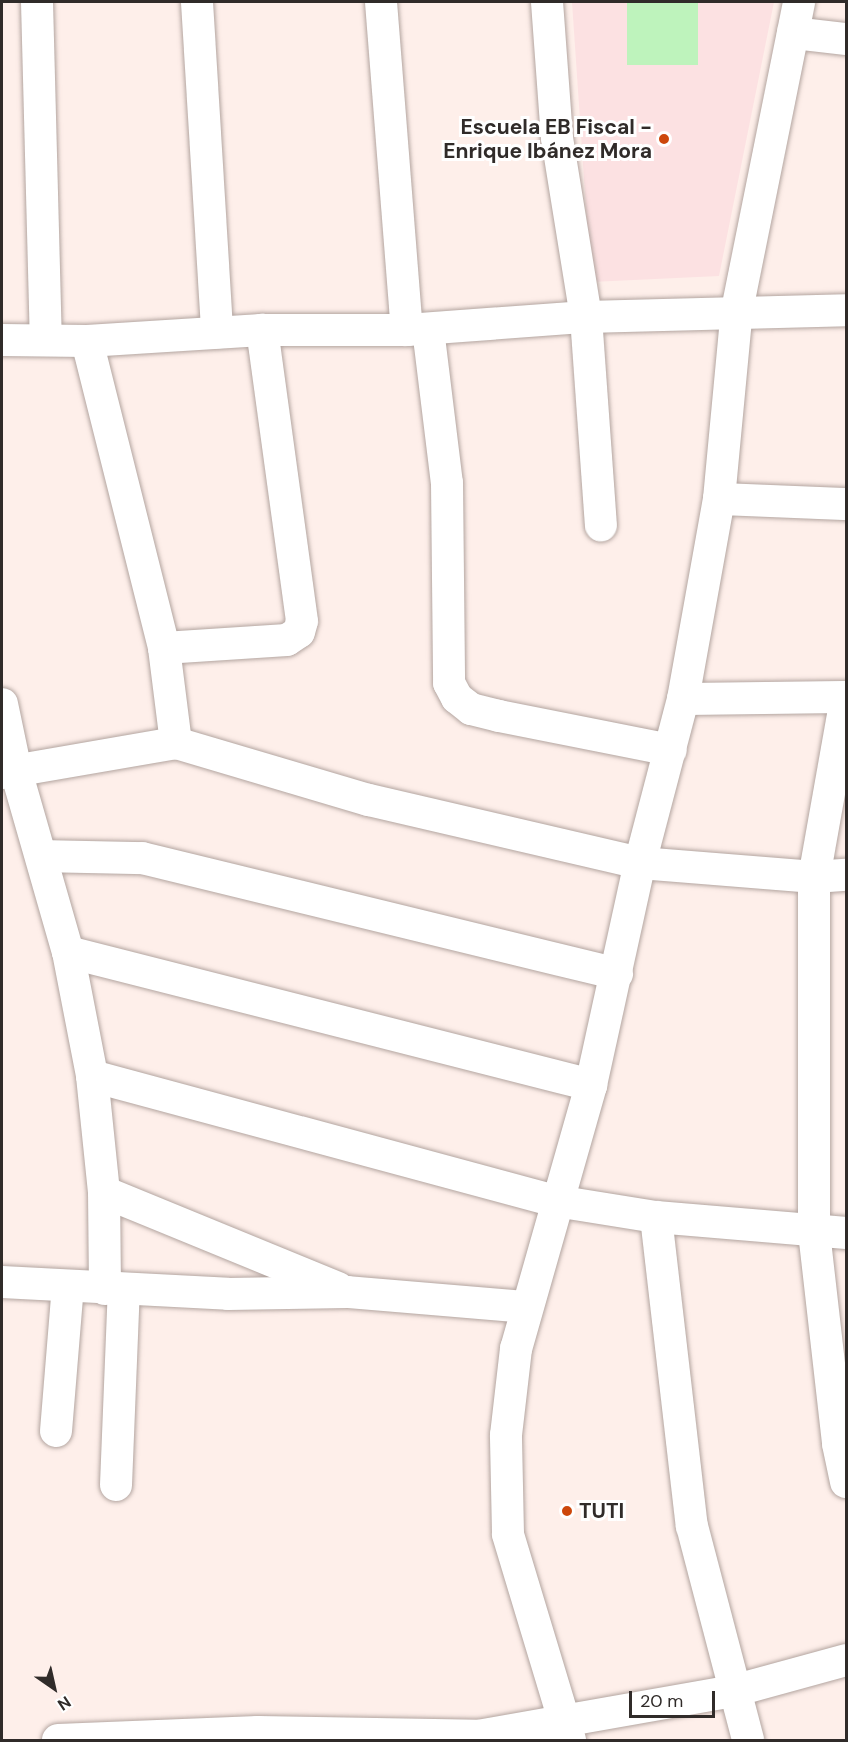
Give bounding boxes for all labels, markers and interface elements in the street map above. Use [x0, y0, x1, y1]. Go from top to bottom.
place label: Escuela EB Fiscal - Enrique Ibánez Mora [443, 114, 652, 164]
marker: Escuela EB Fiscal - Enrique Ibánez Mora [657, 132, 671, 146]
place label: TUTI [579, 1498, 624, 1524]
marker: TUTI [560, 1504, 574, 1518]
north arrow [24, 1658, 84, 1718]
scale bar [632, 1679, 718, 1717]
text: 20 m [640, 1689, 683, 1713]
text: N [54, 1691, 75, 1715]

